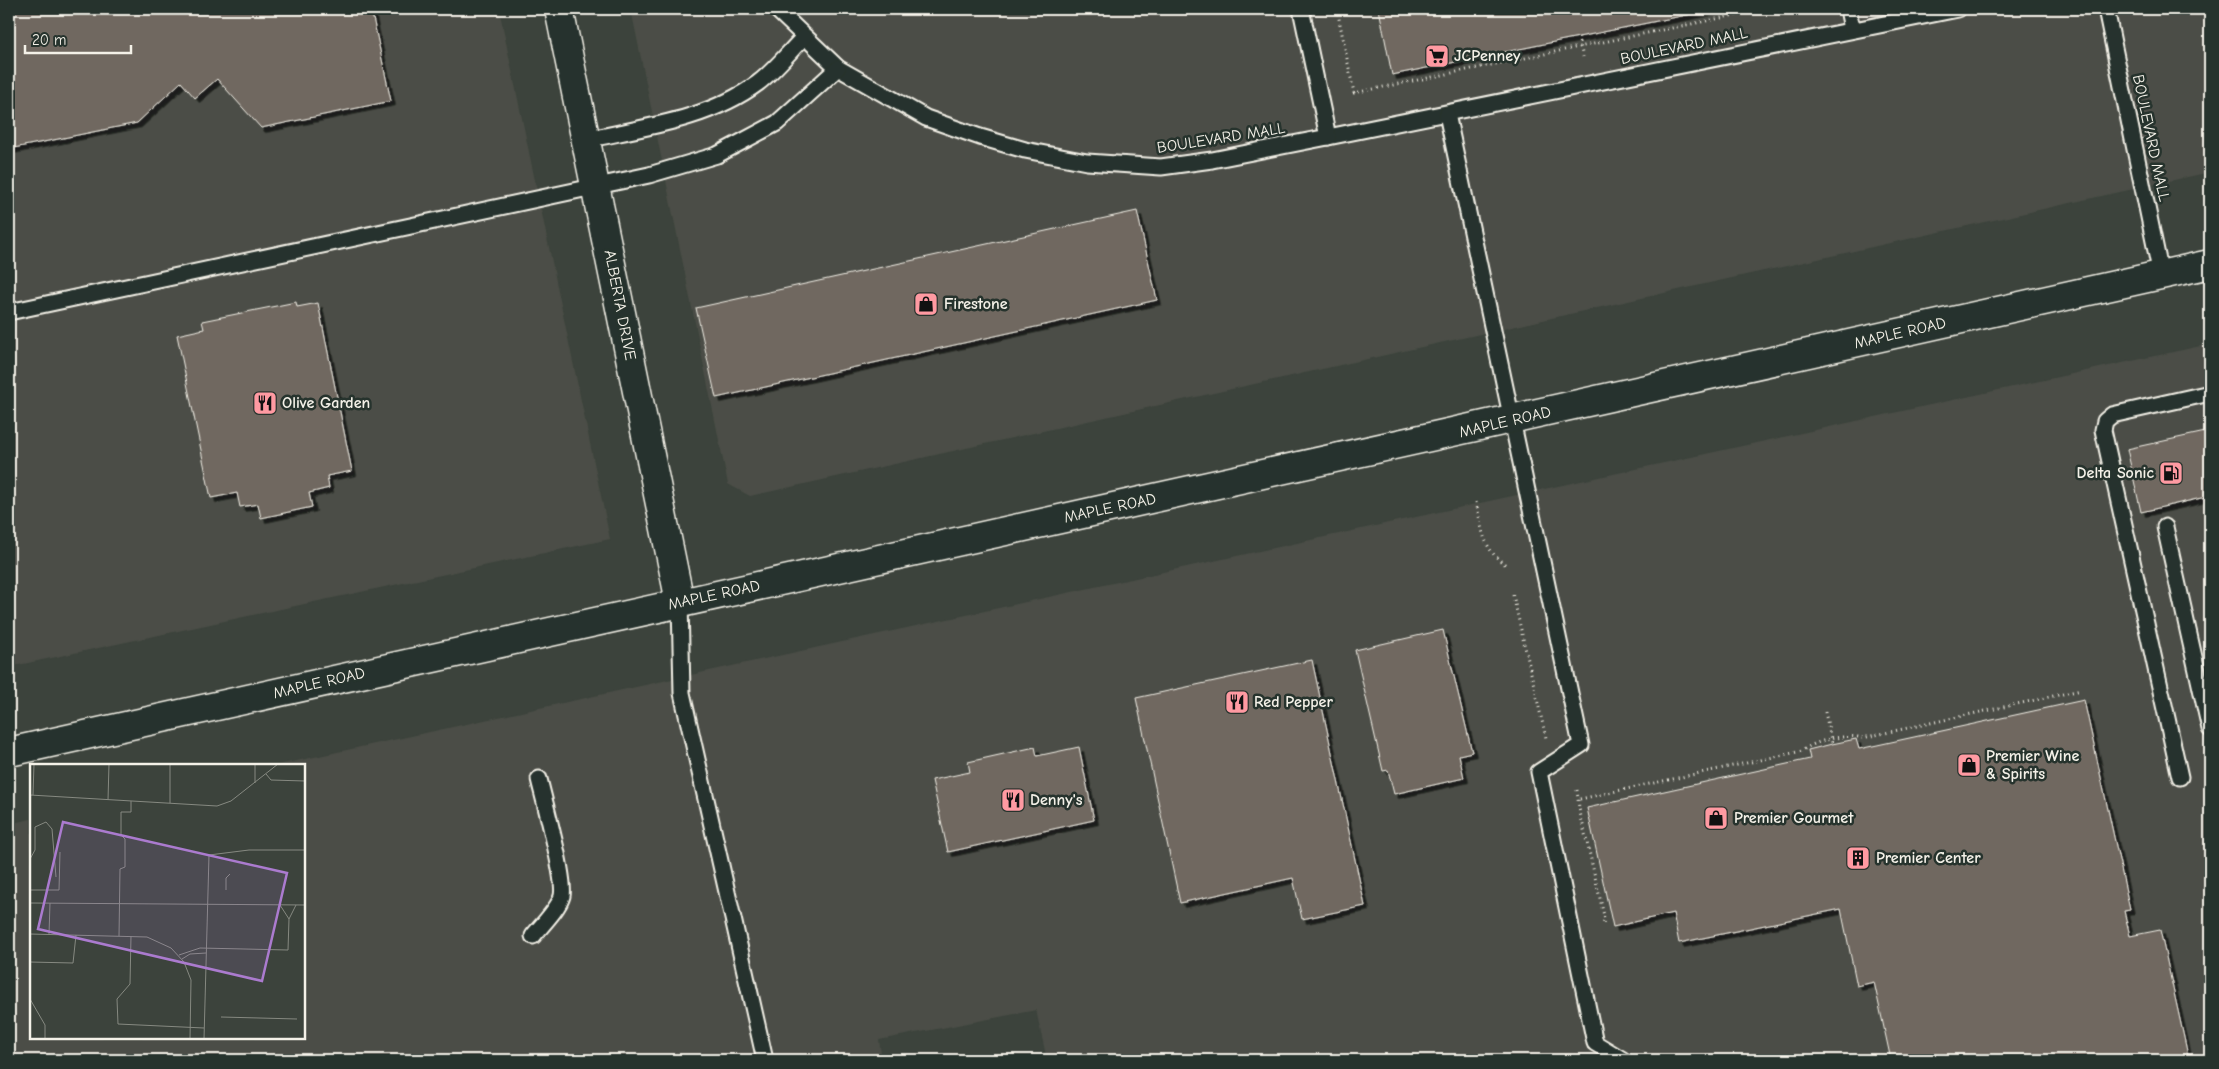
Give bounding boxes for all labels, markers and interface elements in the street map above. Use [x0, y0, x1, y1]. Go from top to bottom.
scale bar [25, 22, 131, 54]
street label: BOULEVARD MALL [1619, 24, 1749, 68]
text: 20 m [32, 31, 66, 49]
supermarket icon: JCPenney [1424, 43, 1450, 69]
place label: JCPenney [1454, 47, 1521, 65]
street label: BOULEVARD MALL [2129, 73, 2173, 203]
street label: BOULEVARD MALL [1156, 119, 1286, 157]
street label: ALBERTA DRIVE [600, 248, 640, 362]
shop icon: Firestone [913, 291, 939, 317]
place label: Firestone [944, 295, 1008, 313]
street label: MAPLE ROAD [1852, 314, 1948, 352]
restaurant icon: Olive Garden [252, 390, 278, 416]
place label: Olive Garden [282, 394, 370, 412]
street label: MAPLE ROAD [1457, 403, 1553, 441]
fuel station icon: Delta Sonic [2158, 460, 2184, 486]
place label: Delta Sonic [2077, 464, 2154, 482]
street label: MAPLE ROAD [1062, 489, 1158, 527]
street label: MAPLE ROAD [666, 576, 762, 614]
street label: MAPLE ROAD [271, 664, 367, 702]
restaurant icon: Red Pepper [1224, 689, 1250, 715]
place label: Red Pepper [1254, 693, 1333, 711]
place label: Premier Wine & Spirits [1986, 747, 2079, 783]
shop icon: Premier Wine & Spirits [1956, 752, 1982, 778]
inset map [30, 764, 305, 1039]
restaurant icon: Denny's [1000, 787, 1026, 813]
place label: Denny's [1030, 791, 1083, 809]
shop icon: Premier Gourmet [1703, 805, 1729, 831]
place label: Premier Gourmet [1734, 809, 1854, 827]
building icon: Premier Center [1845, 845, 1871, 871]
place label: Premier Center [1876, 849, 1981, 867]

